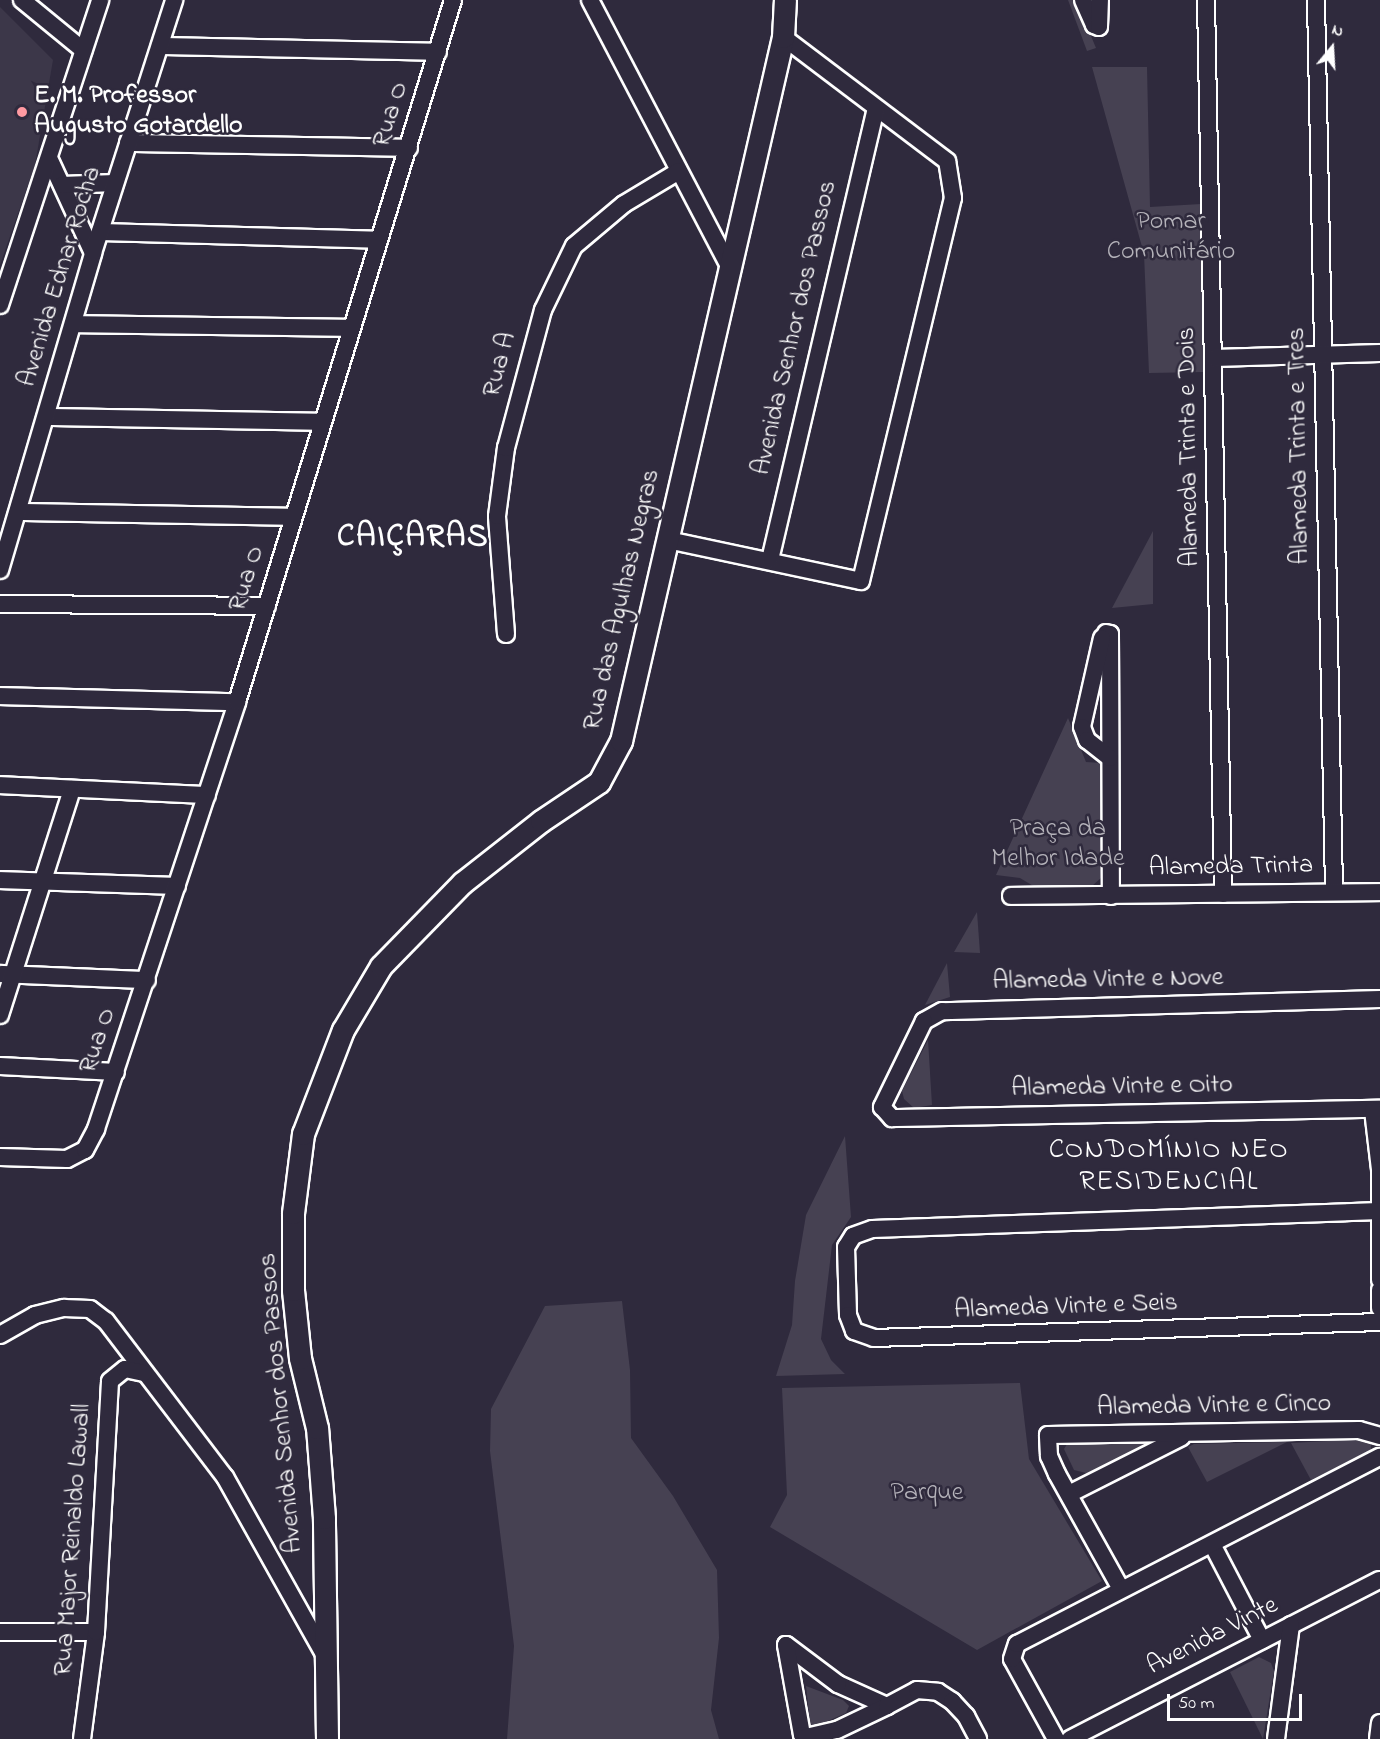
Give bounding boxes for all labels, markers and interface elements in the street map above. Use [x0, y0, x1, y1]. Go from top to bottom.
north arrow [1302, 18, 1362, 78]
text: N [1329, 18, 1346, 44]
street label: Rua O [367, 79, 417, 151]
place label: E. M. Professor Augusto Gotardello [34, 81, 242, 142]
marker: E. M. Professor Augusto Gotardello [15, 105, 29, 119]
street label: Avenida Ednar Rocha [13, 163, 109, 391]
street label: Avenida Senhor dos Passos [747, 178, 845, 478]
park label: Pomar Comunitário [1107, 207, 1235, 268]
street label: Alameda Trinta e Dois [1172, 327, 1208, 567]
street label: Alameda Trinta e Tres [1282, 327, 1318, 565]
street label: Rua A [477, 329, 525, 401]
street label: Rua das Agulhas Negras [578, 466, 668, 734]
district label: CAIÇARAS [337, 519, 489, 557]
street label: Rua O [223, 543, 273, 615]
park label: Praça da Melhor Idade [991, 814, 1125, 876]
street label: Alameda Trinta [1148, 851, 1314, 885]
street label: Alameda Vinte e Nove [992, 963, 1224, 999]
street label: Rua O [74, 1004, 124, 1078]
street label: Alameda Vinte e Oito [1011, 1070, 1233, 1106]
district label: CONDOMÍNIO NEO RESIDENCIAL [1049, 1134, 1289, 1200]
street label: Avenida Senhor dos Passos [253, 1252, 311, 1554]
street label: Alameda Vinte e Seis [954, 1289, 1178, 1327]
street label: Alameda Vinte e Cinco [1097, 1389, 1331, 1425]
street label: Rua Major Reinaldo Lawall [49, 1403, 99, 1677]
park label: Parque [891, 1478, 963, 1510]
street label: Avenida Vinte [1142, 1591, 1284, 1683]
scale bar [1170, 1682, 1305, 1720]
text: 50 m [1178, 1691, 1215, 1717]

